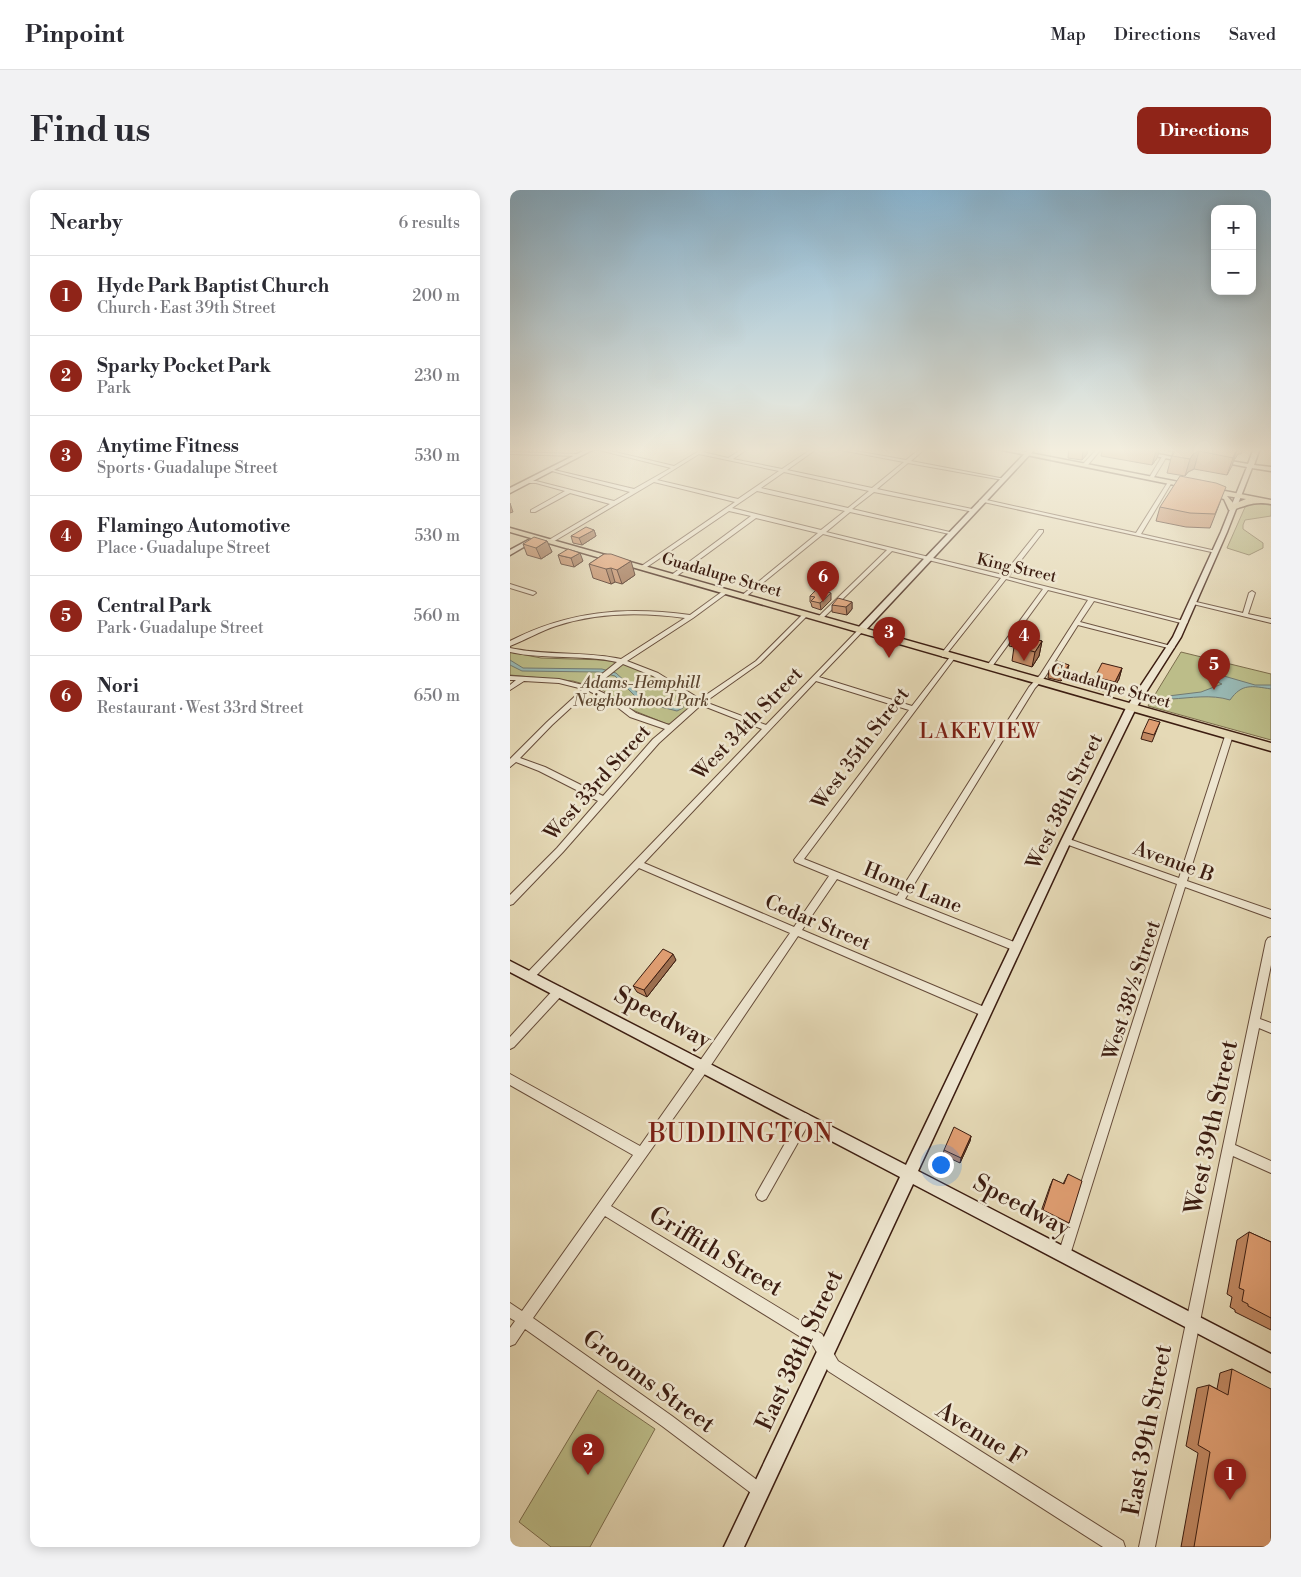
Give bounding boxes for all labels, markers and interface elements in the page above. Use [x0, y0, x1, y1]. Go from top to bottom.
text: Pinpoint [25, 20, 124, 50]
text: Map [1050, 23, 1086, 46]
text: Directions [1114, 23, 1201, 46]
text: Saved [1229, 23, 1276, 46]
button: Directions [1137, 107, 1271, 154]
text: Find us [30, 109, 150, 152]
map controls [1211, 205, 1256, 295]
button: + [1211, 205, 1256, 250]
text: Nearby [50, 210, 123, 236]
text: 6 results [399, 213, 460, 233]
button: − [1211, 250, 1256, 295]
text: Hyde Park Baptist Church [97, 274, 329, 298]
text: 1 [62, 286, 70, 306]
text: 200 m [412, 286, 460, 306]
text: Church · East 39th Street [97, 298, 276, 318]
text: Sparky Pocket Park [97, 354, 271, 378]
text: 2 [61, 366, 71, 386]
text: 230 m [414, 366, 460, 386]
text: Park [97, 378, 130, 398]
text: Anytime Fitness [97, 434, 239, 458]
text: 3 [61, 446, 71, 466]
text: 530 m [414, 446, 460, 466]
text: Sports · Guadalupe Street [97, 458, 278, 478]
text: Flamingo Automotive [97, 514, 291, 538]
text: 4 [61, 526, 71, 546]
text: 530 m [414, 526, 460, 546]
text: Place · Guadalupe Street [97, 538, 270, 558]
street label: Guadalupe Street [659, 548, 784, 602]
street label: King Street [975, 549, 1059, 587]
pin: 6 [807, 561, 839, 602]
text: Central Park [97, 594, 212, 618]
text: 5 [61, 606, 71, 626]
text: 560 m [414, 606, 460, 626]
pin: 3 [873, 617, 905, 658]
text: Park · Guadalupe Street [97, 618, 264, 638]
pin: 4 [1008, 620, 1040, 661]
pin: 5 [1198, 649, 1230, 690]
street label: Guadalupe Street [1048, 659, 1173, 713]
street label: West 34th Street [687, 662, 808, 787]
park label: Adams-Hemphill Neighborhood Park [572, 673, 709, 711]
text: Nori [97, 674, 139, 698]
street label: West 35th Street [806, 683, 915, 816]
text: 6 [61, 686, 71, 706]
text: 650 m [414, 686, 460, 706]
text: Restaurant · West 33rd Street [97, 698, 304, 718]
district label: LAKEVIEW [919, 719, 1041, 745]
street label: West 33rd Street [539, 720, 657, 847]
street label: West 38th Street [1021, 730, 1109, 875]
street label: Avenue B [1129, 836, 1217, 889]
street label: Home Lane [859, 857, 966, 920]
street label: Cedar Street [761, 890, 874, 957]
street label: West 38½ Street [1098, 917, 1167, 1064]
street label: Speedway [609, 980, 717, 1056]
street label: West 39th Street [1179, 1037, 1245, 1218]
district label: BUDDINGTON [648, 1119, 833, 1150]
your location [928, 1152, 954, 1178]
street label: Speedway [968, 1168, 1076, 1244]
street label: Griffith Street [643, 1200, 788, 1304]
street label: East 38th Street [750, 1265, 850, 1436]
street label: Grooms Street [576, 1324, 721, 1440]
street label: East 39th Street [1117, 1341, 1179, 1518]
street label: Avenue F [929, 1395, 1031, 1474]
pin: 2 [572, 1434, 604, 1475]
pin: 1 [1214, 1459, 1246, 1500]

